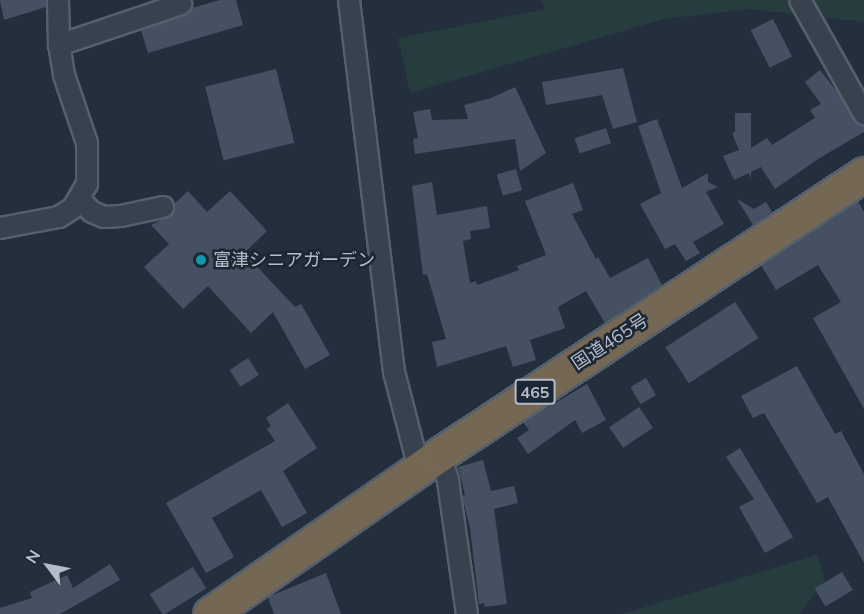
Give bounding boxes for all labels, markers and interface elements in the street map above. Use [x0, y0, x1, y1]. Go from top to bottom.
place label: 富津シニアガーデン [213, 249, 375, 271]
marker: 富津シニアガーデン [194, 253, 208, 267]
street label: 国道465号 [568, 309, 652, 375]
road number: 465 [514, 379, 556, 405]
north arrow [18, 536, 78, 596]
text: N [21, 546, 44, 567]

